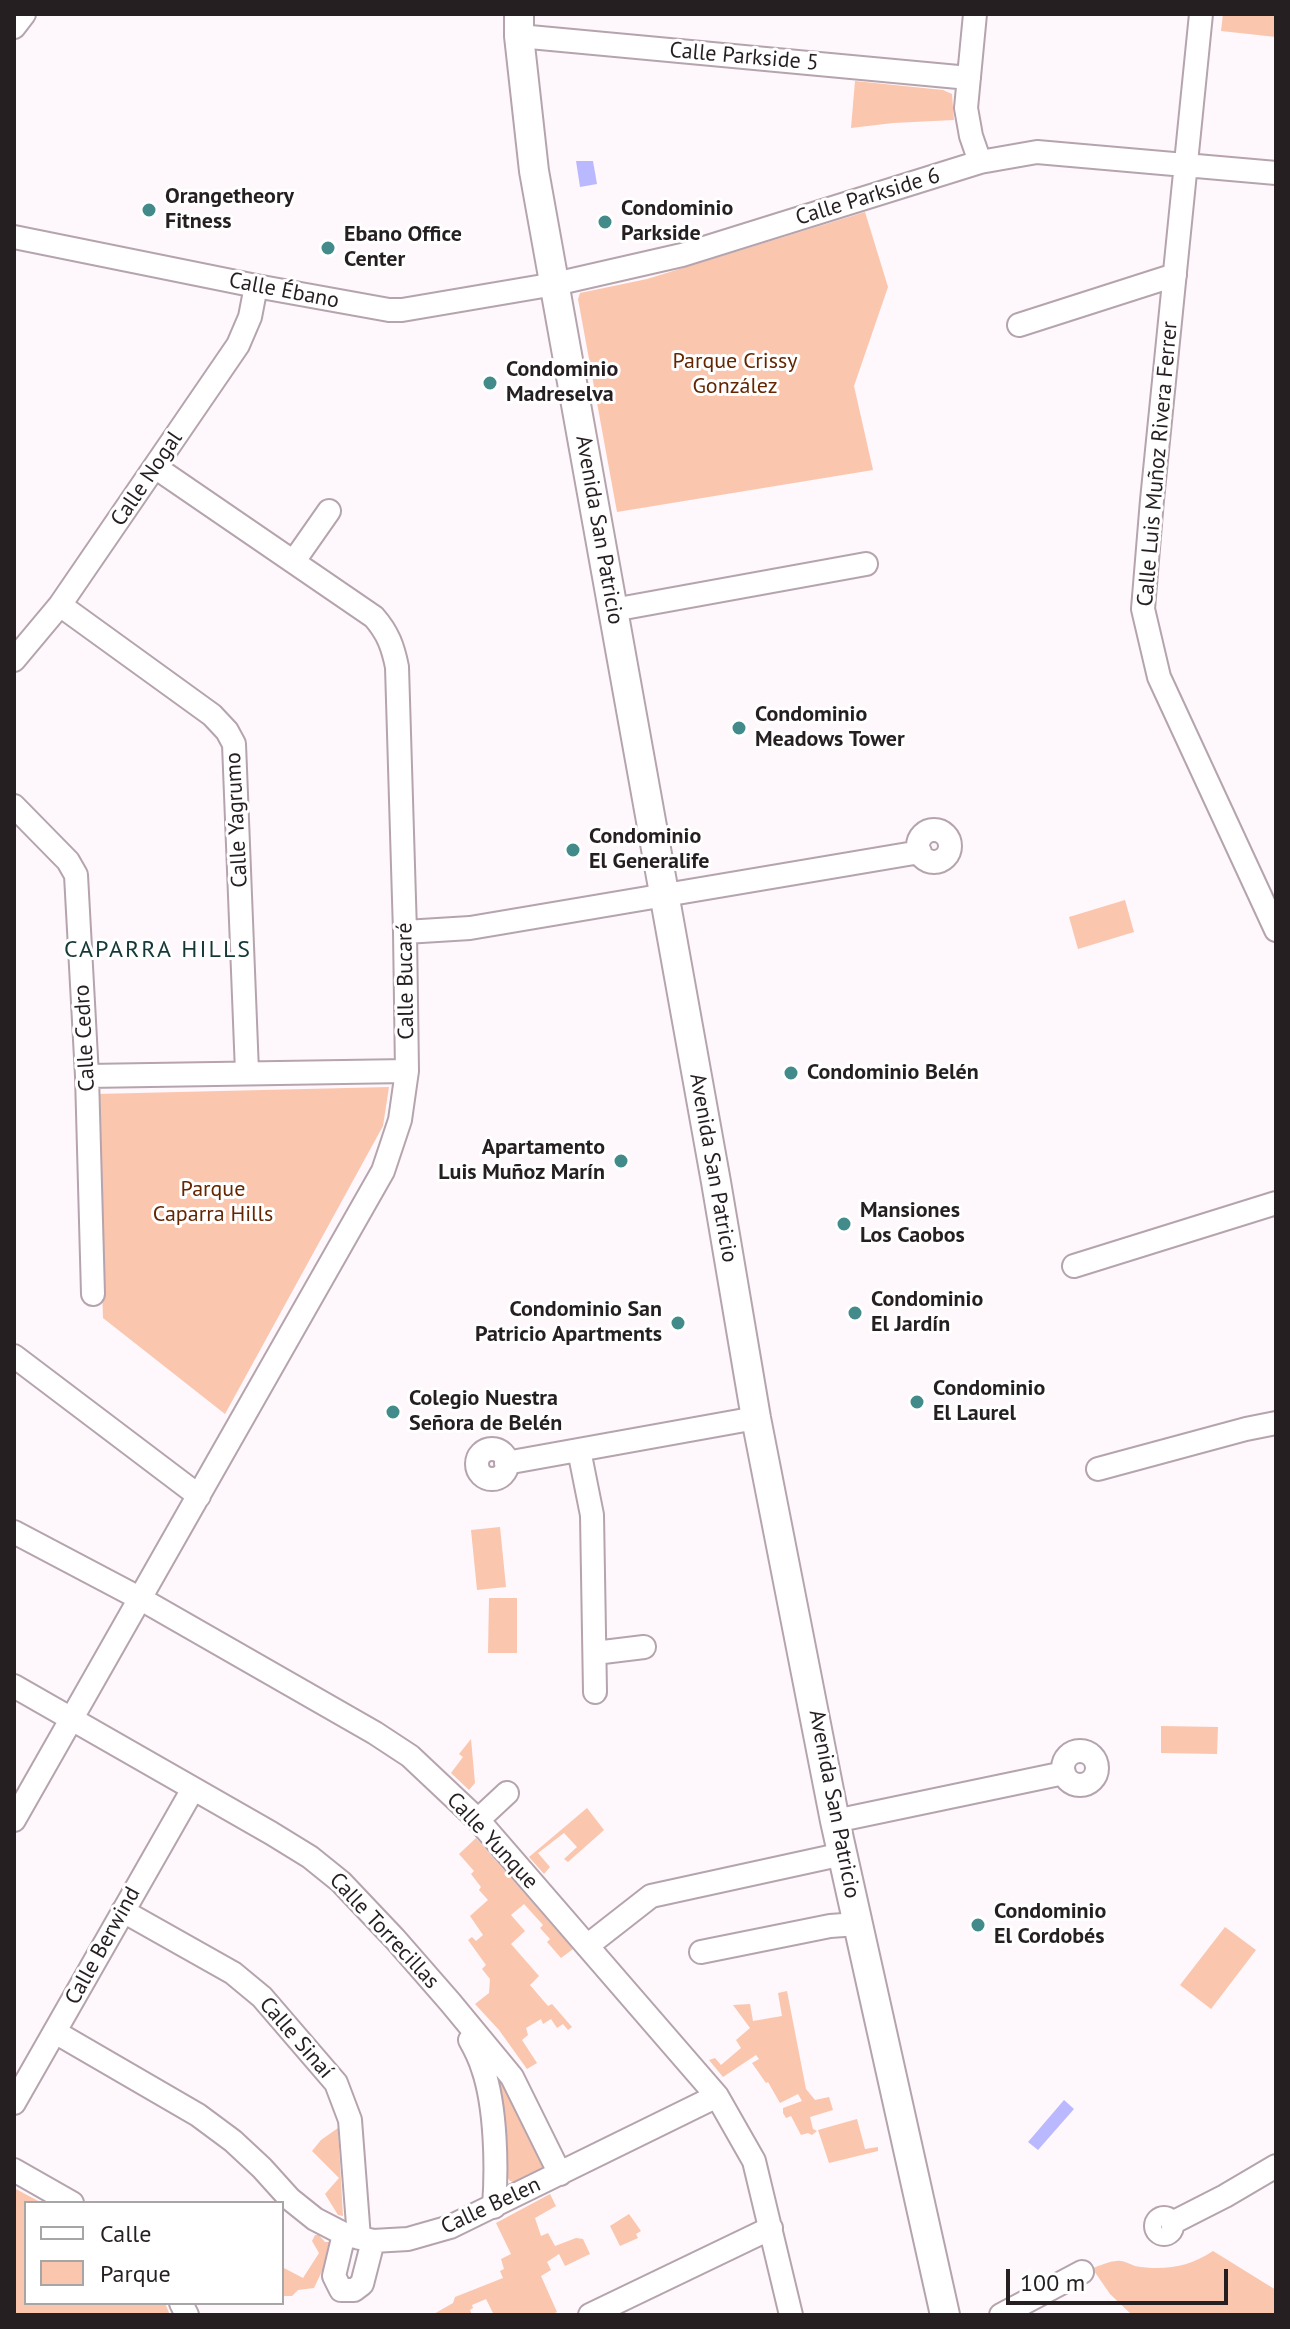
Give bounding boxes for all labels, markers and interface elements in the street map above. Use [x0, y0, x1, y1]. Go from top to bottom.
street label: Calle Parkside 5 [668, 37, 820, 77]
street label: Calle Parkside 6 [793, 163, 943, 231]
place label: Orangetheory Fitness [165, 184, 294, 236]
place label: Condominio Parkside [621, 196, 733, 248]
marker: Orangetheory Fitness [140, 201, 158, 219]
marker: Condominio Parkside [596, 213, 614, 231]
place label: Ebano Office Center [344, 222, 462, 274]
marker: Ebano Office Center [319, 239, 337, 257]
street label: Calle Ébano [227, 267, 341, 315]
street label: Calle Luis Muñoz Rivera Ferrer [1132, 320, 1184, 608]
park label: Parque Crissy González [673, 349, 797, 400]
place label: Condominio Madreselva [506, 357, 618, 408]
marker: Condominio Madreselva [481, 374, 499, 392]
street label: Calle Nogal [106, 427, 188, 531]
street label: Avenida San Patricio [569, 433, 629, 627]
place label: Condominio Meadows Tower [755, 702, 905, 754]
marker: Condominio Meadows Tower [730, 719, 748, 737]
street label: Calle Yagrumo [220, 752, 254, 888]
place label: Condominio El Generalife [589, 824, 709, 876]
marker: Condominio El Generalife [564, 841, 582, 859]
street label: Calle Bucaré [392, 922, 420, 1040]
district label: CAPARRA HILLS [64, 936, 252, 964]
street label: Calle Cedro [69, 984, 101, 1092]
place label: Condominio Belén [807, 1060, 979, 1086]
marker: Condominio Belén [782, 1064, 800, 1082]
street label: Avenida San Patricio [683, 1071, 743, 1265]
place label: Apartamento Luis Muñoz Marín [438, 1135, 605, 1186]
marker: Apartamento Luis Muñoz Marín [612, 1152, 630, 1170]
park label: Parque Caparra Hills [153, 1177, 273, 1228]
place label: Mansiones Los Caobos [860, 1198, 965, 1250]
marker: Mansiones Los Caobos [835, 1215, 853, 1233]
place label: Condominio El Jardín [871, 1287, 983, 1338]
place label: Condominio San Patricio Apartments [475, 1297, 662, 1348]
marker: Condominio El Jardín [846, 1304, 864, 1322]
marker: Condominio San Patricio Apartments [669, 1314, 687, 1332]
place label: Condominio El Laurel [933, 1376, 1045, 1428]
place label: Colegio Nuestra Señora de Belén [409, 1386, 562, 1438]
marker: Condominio El Laurel [908, 1393, 926, 1411]
marker: Colegio Nuestra Señora de Belén [384, 1403, 402, 1421]
street label: Avenida San Patricio [803, 1707, 865, 1901]
street label: Calle Yunque [441, 1787, 543, 1895]
street label: Calle Torrecillas [324, 1868, 444, 1994]
street label: Calle Berwind [60, 1883, 146, 2009]
place label: Condominio El Cordobés [994, 1899, 1106, 1950]
marker: Condominio El Cordobés [969, 1916, 987, 1934]
street label: Calle Sinaí [253, 1992, 339, 2084]
street label: Calle Belen [437, 2171, 545, 2241]
legend [24, 2201, 284, 2305]
text: Calle [100, 2218, 151, 2249]
scale bar [1010, 2253, 1232, 2303]
text: Parque [100, 2258, 171, 2289]
text: 100 m [1020, 2267, 1085, 2298]

